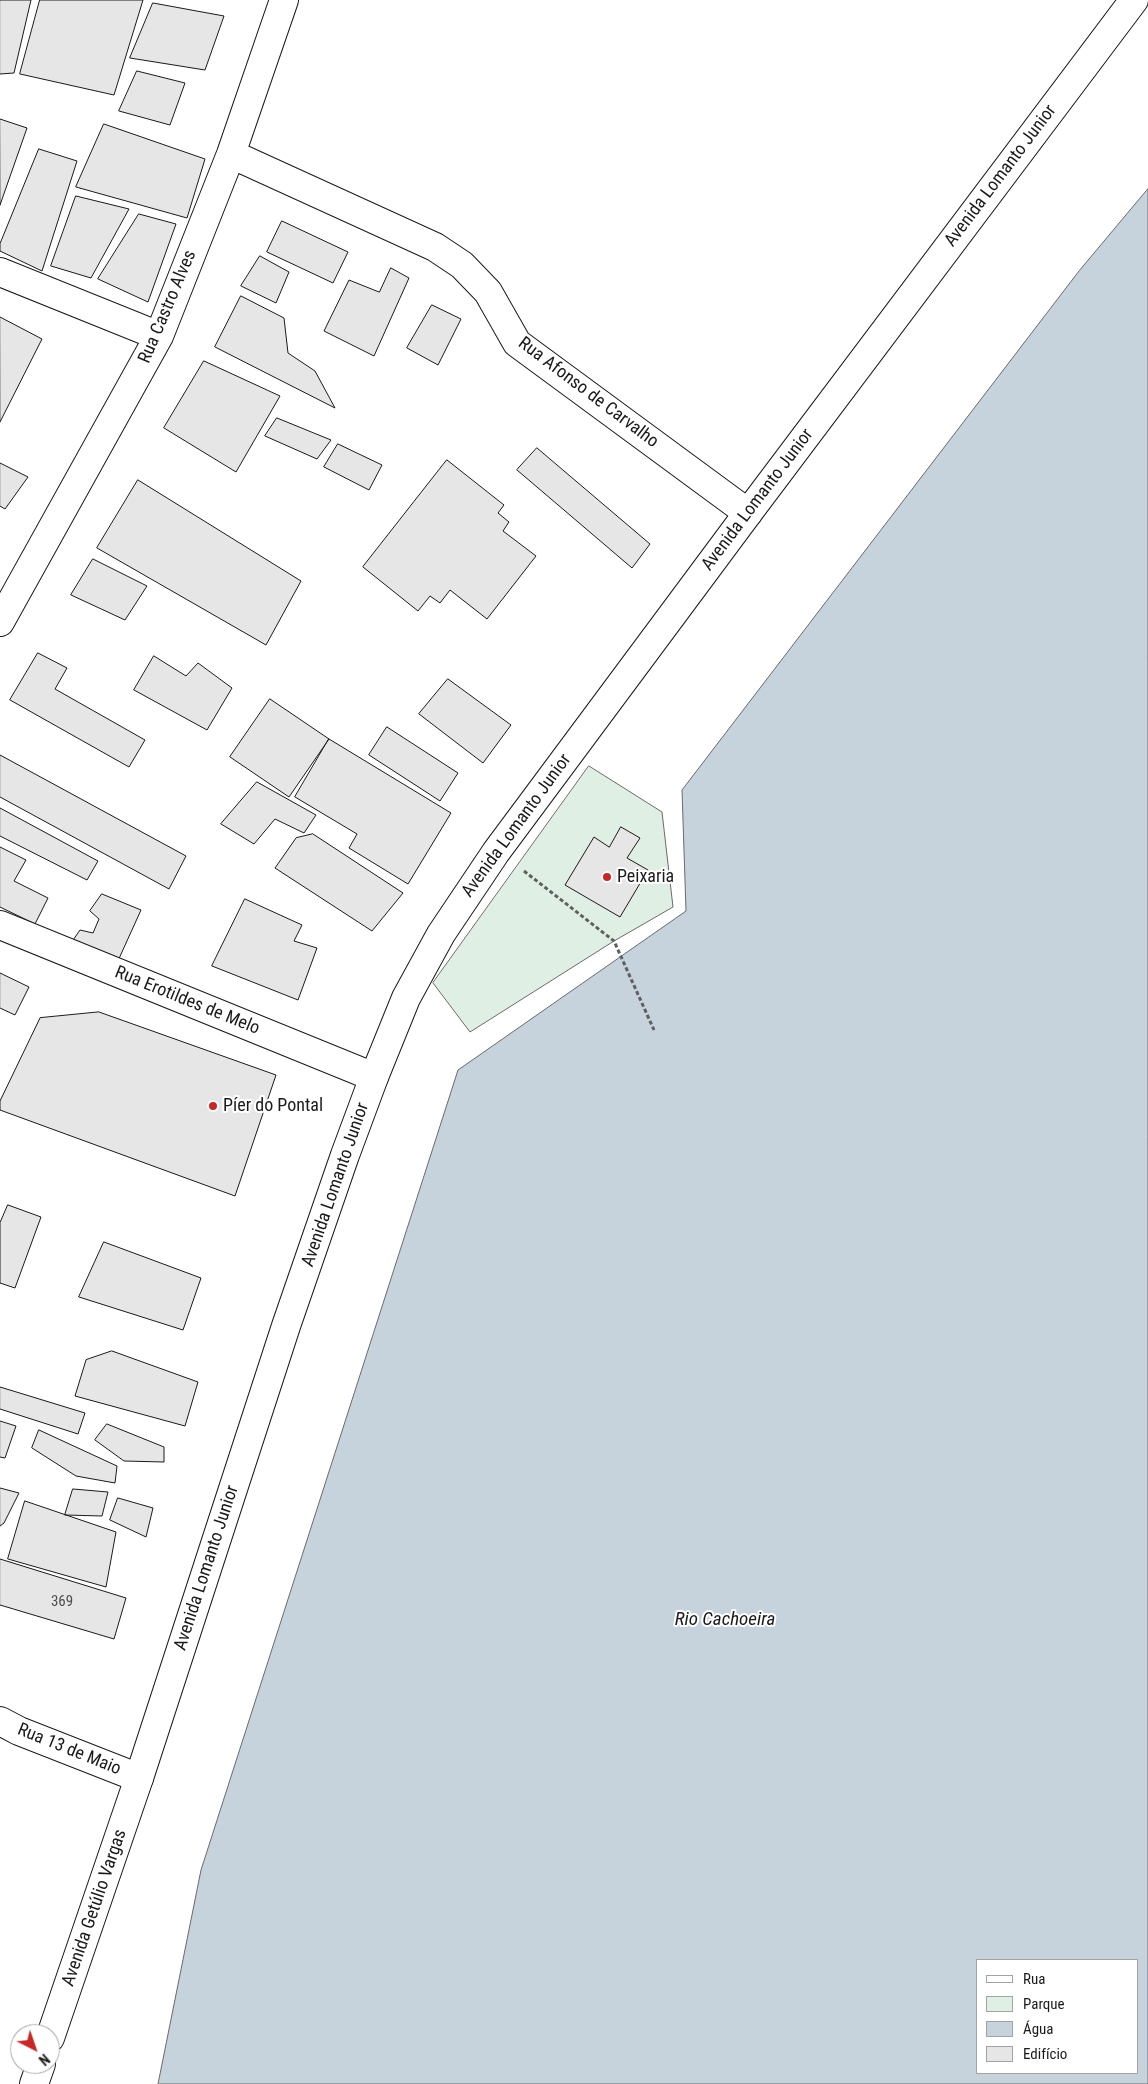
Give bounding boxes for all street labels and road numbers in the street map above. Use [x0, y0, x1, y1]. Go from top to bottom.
street label: Avenida Lomanto Junior [941, 101, 1061, 251]
street label: Rua Castro Alves [135, 247, 201, 367]
street label: Rua Afonso de Carvalho [514, 333, 662, 453]
street label: Avenida Lomanto Junior [698, 425, 818, 575]
street label: Avenida Lomanto Junior [458, 750, 576, 902]
street label: Rua Erotildes de Melo [111, 962, 263, 1040]
street label: Avenida Lomanto Junior [298, 1100, 374, 1270]
street label: Avenida Lomanto Junior [170, 1483, 244, 1653]
street label: Rua 13 de Maio [14, 1719, 124, 1781]
street label: Avenida Getúlio Vargas [58, 1827, 132, 1989]

